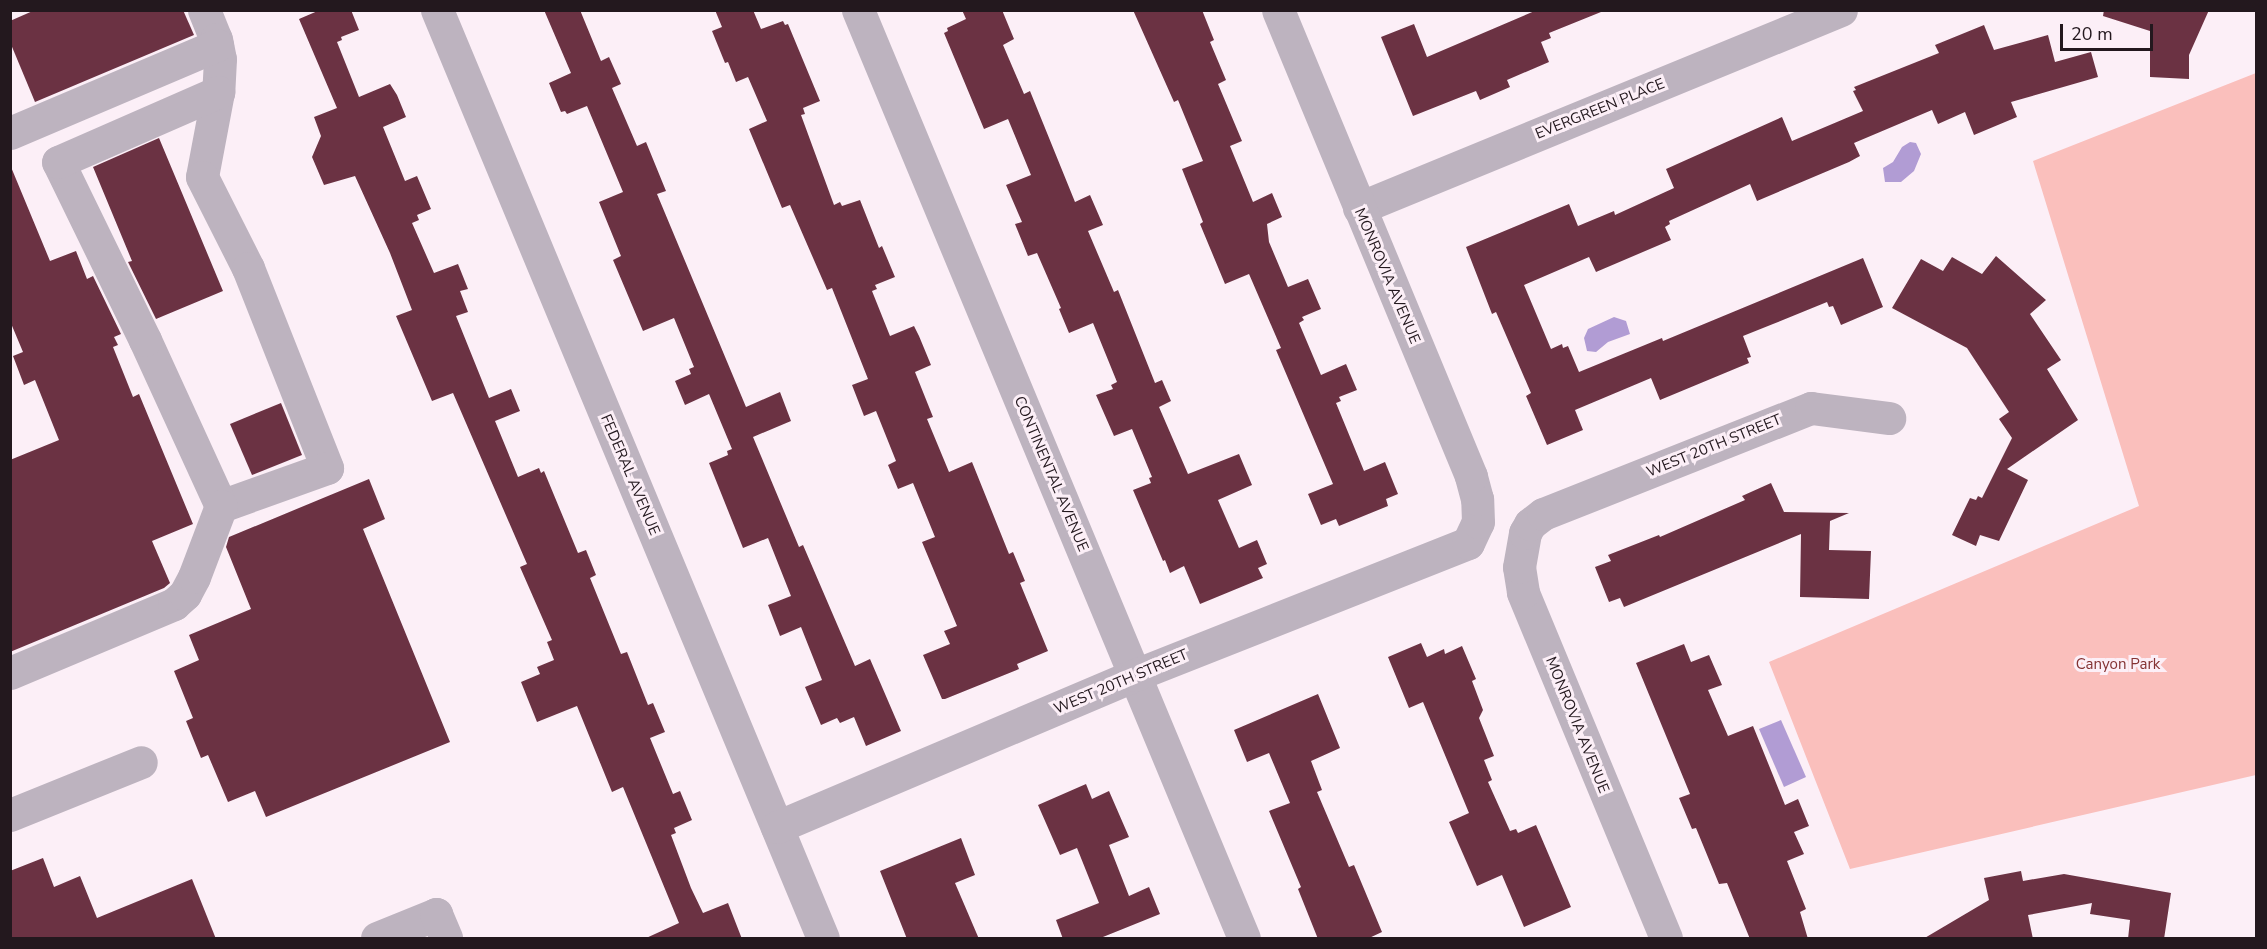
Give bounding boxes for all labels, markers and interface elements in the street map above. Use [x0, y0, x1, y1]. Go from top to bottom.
scale bar [2063, 12, 2156, 50]
text: 20 m [2071, 22, 2113, 46]
street label: EVERGREEN PLACE [1533, 75, 1667, 143]
street label: MONROVIA AVENUE [1350, 205, 1424, 347]
street label: CONTINENTAL AVENUE [1010, 394, 1092, 554]
street label: WEST 20TH STREET [1644, 411, 1784, 481]
street label: FEDERAL AVENUE [596, 412, 664, 538]
street label: WEST 20TH STREET [1051, 646, 1191, 718]
street label: MONROVIA AVENUE [1541, 654, 1613, 796]
park label: Canyon Park [2076, 656, 2160, 674]

